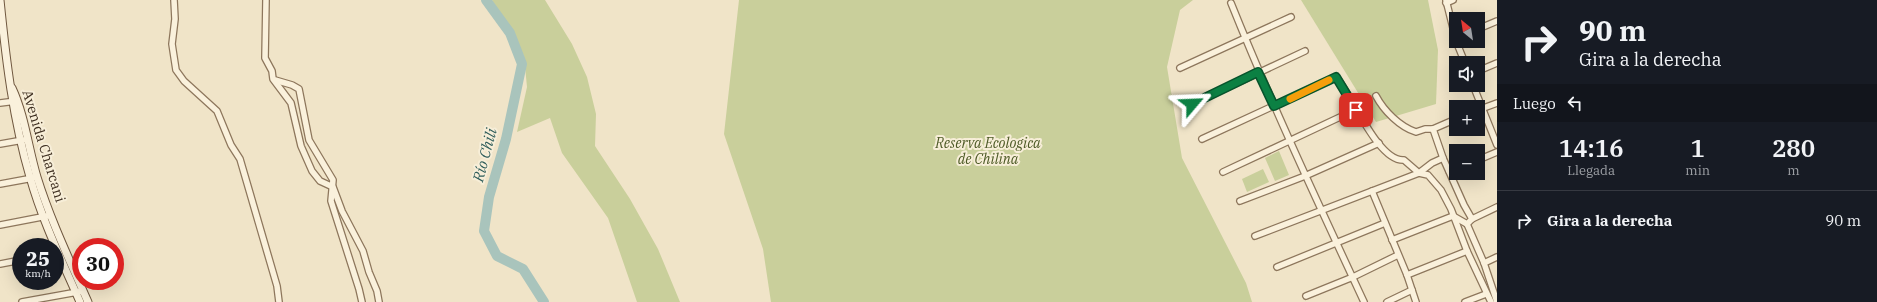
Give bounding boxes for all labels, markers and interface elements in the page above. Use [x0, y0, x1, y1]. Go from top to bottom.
north arrow [1449, 12, 1485, 48]
map controls [1449, 12, 1485, 180]
text: 90 m [1579, 12, 1646, 49]
icon: right [1513, 16, 1565, 68]
text: Gira a la derecha [1579, 48, 1722, 71]
button: sound [1449, 56, 1485, 92]
position arrow [1171, 83, 1213, 125]
street label: Avenida Charcani [18, 88, 70, 204]
icon: left [1564, 92, 1586, 114]
pin [1339, 93, 1373, 127]
text: Luego [1513, 94, 1556, 113]
icon: arrive [1345, 99, 1367, 121]
button: + [1449, 100, 1485, 136]
water label: Río Chili [468, 125, 501, 185]
text: 14:16 [1559, 132, 1624, 164]
text: 1 [1691, 132, 1705, 164]
text: 280 [1772, 132, 1815, 164]
park label: Reserva Ecologica de Chilina [934, 134, 1041, 168]
button: − [1449, 144, 1485, 180]
text: Llegada [1567, 162, 1615, 179]
text: min [1685, 162, 1710, 179]
text: m [1787, 162, 1800, 179]
icon: right [1513, 210, 1535, 232]
text: Gira a la derecha [1547, 211, 1672, 230]
text: 90 m [1825, 211, 1861, 230]
speed limit sign: 30 [72, 238, 124, 290]
text: 25 [26, 245, 50, 272]
text: km/h [25, 267, 51, 280]

